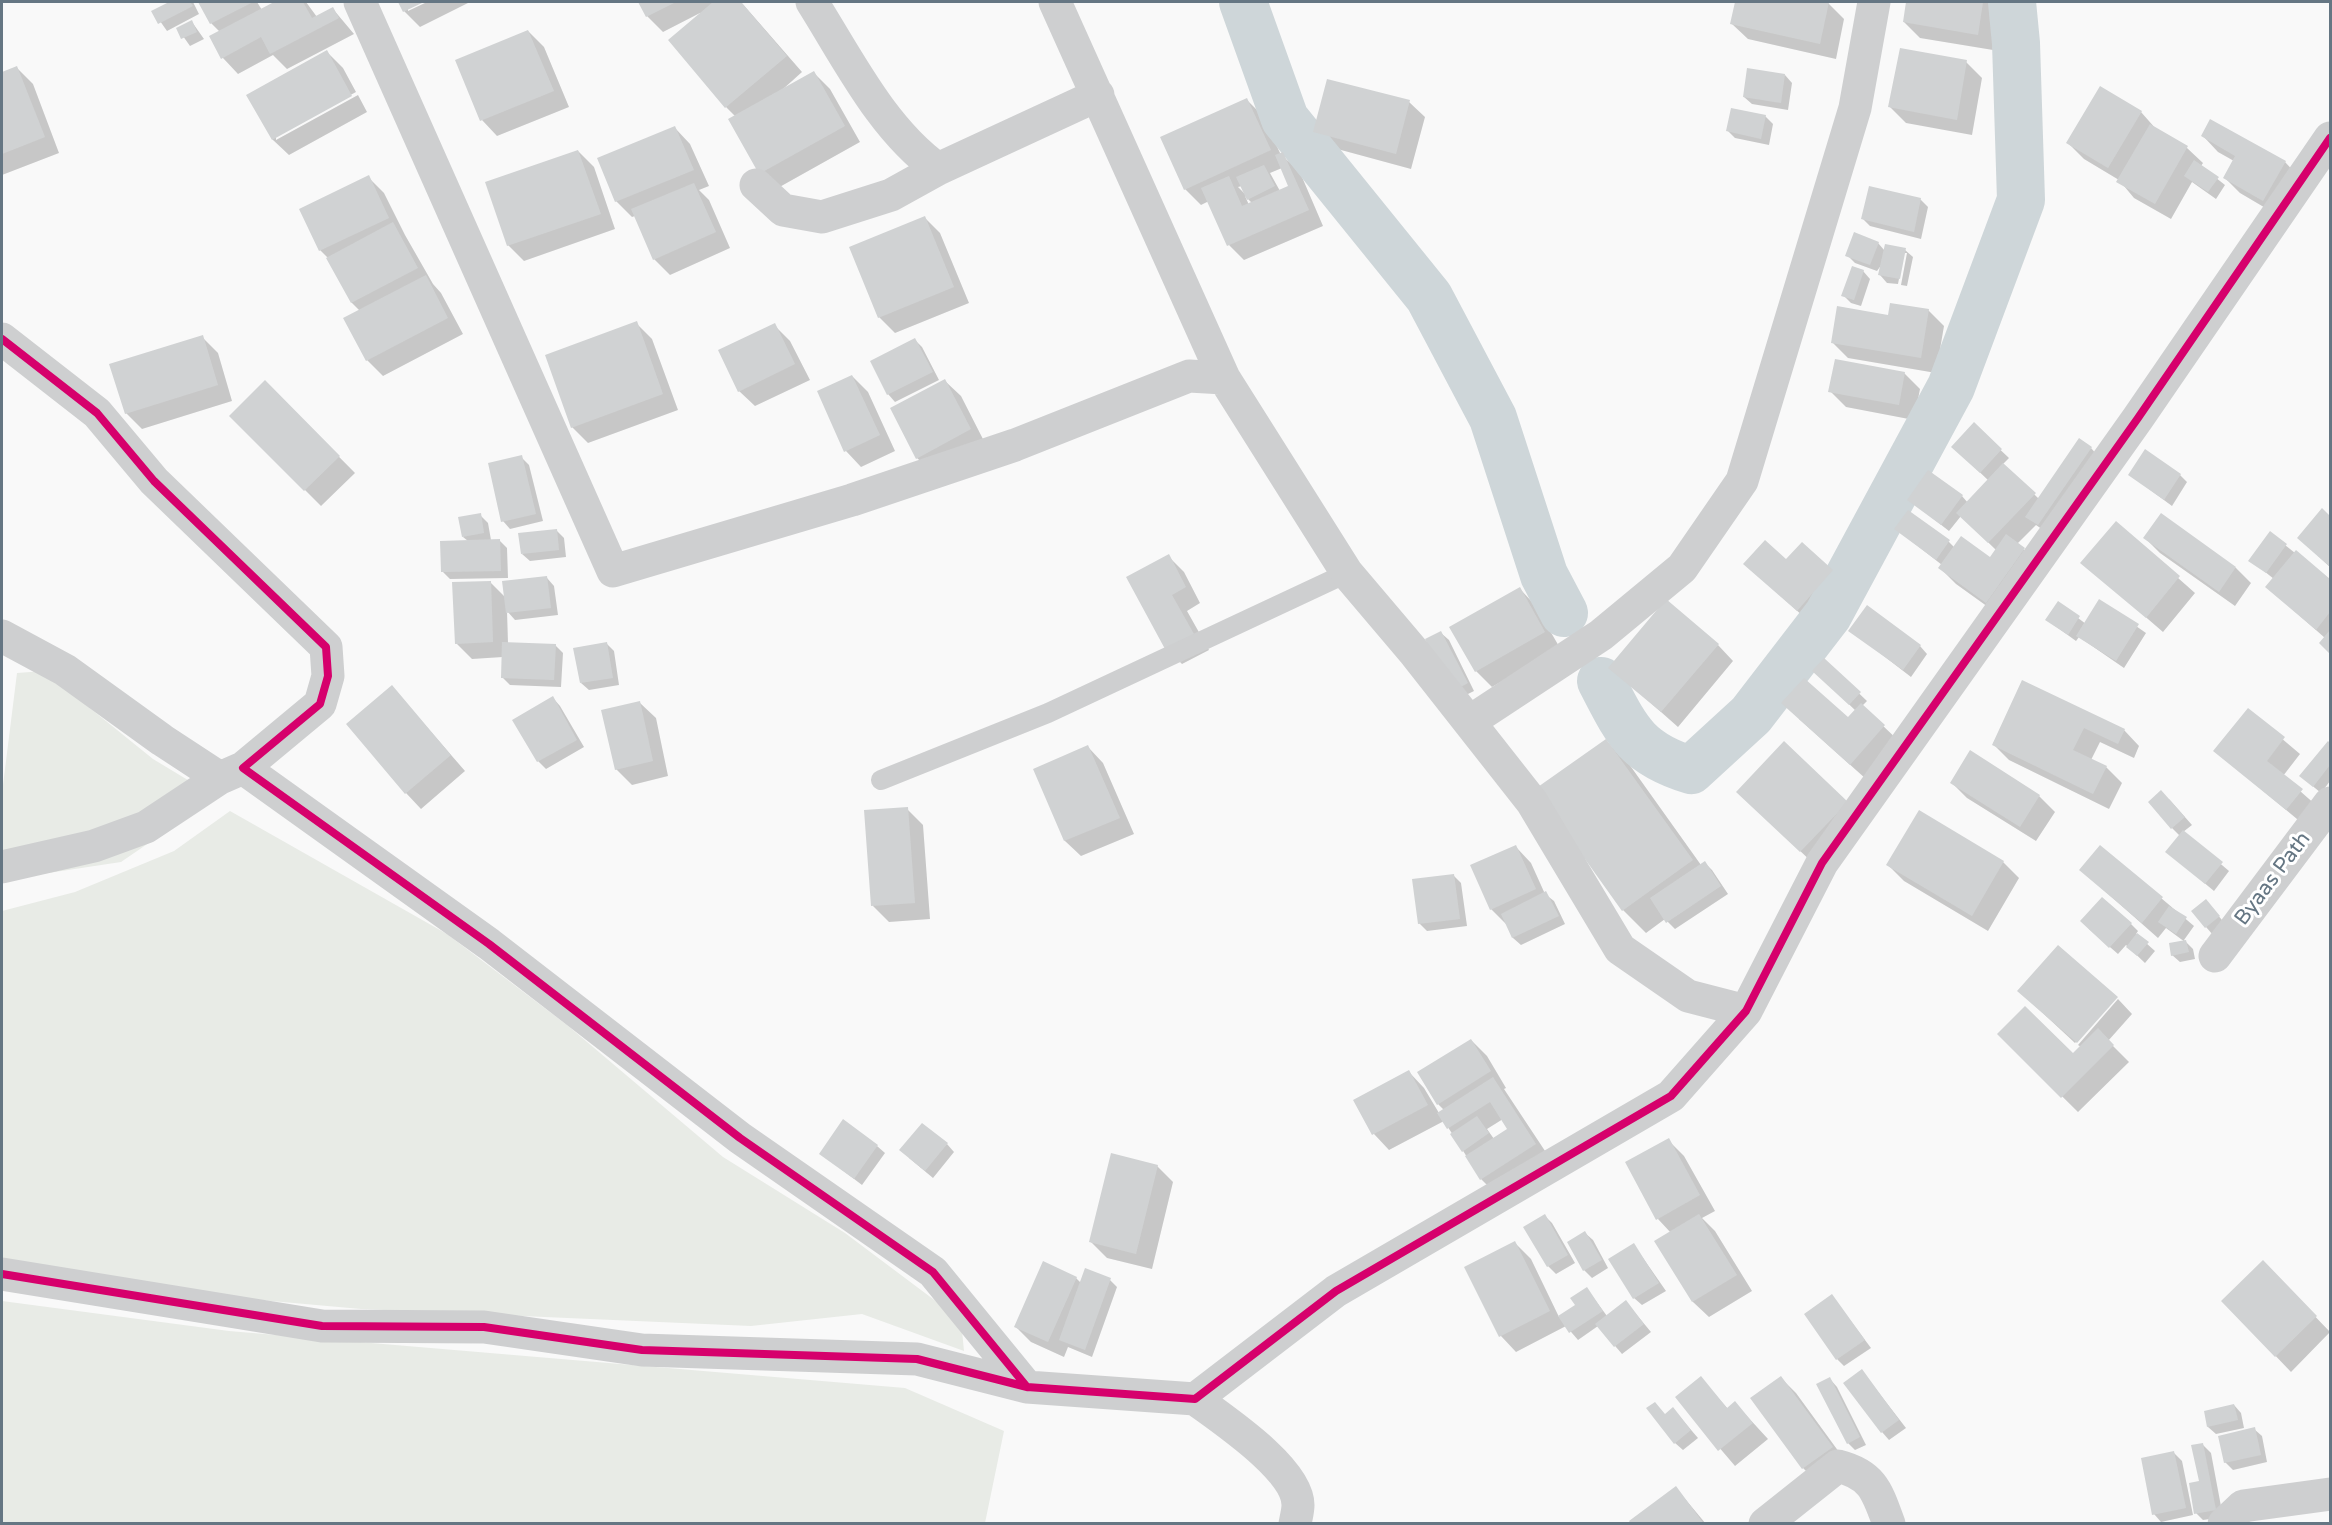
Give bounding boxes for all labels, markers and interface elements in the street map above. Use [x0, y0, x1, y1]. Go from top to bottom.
street label: Byaas Path [2230, 827, 2316, 931]

